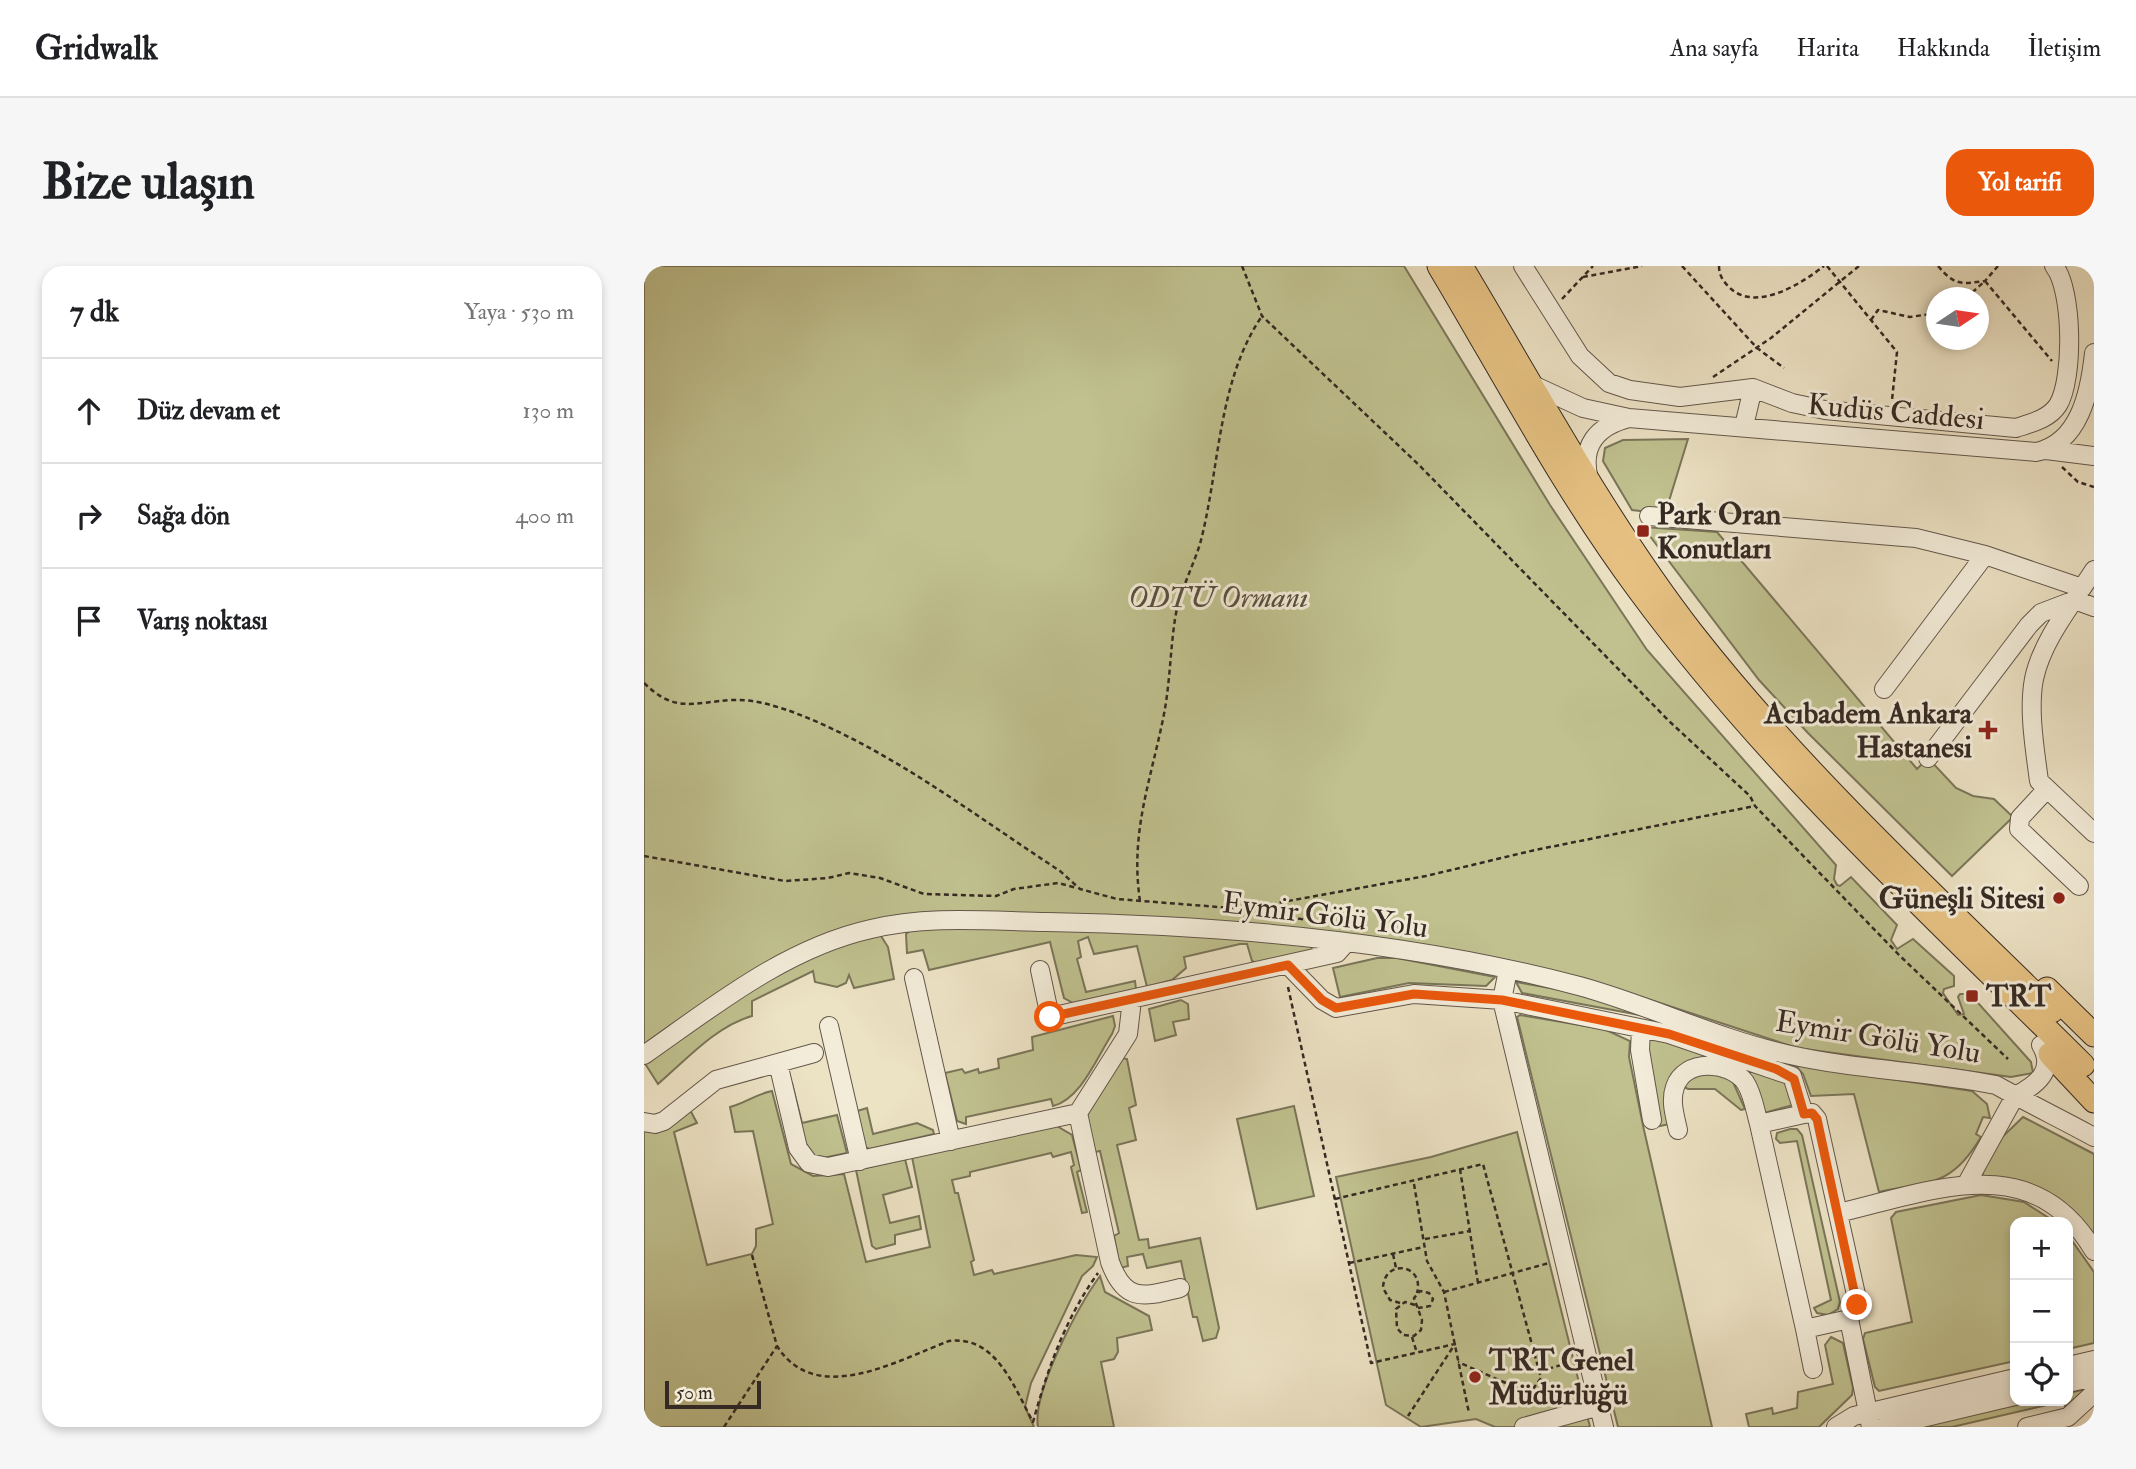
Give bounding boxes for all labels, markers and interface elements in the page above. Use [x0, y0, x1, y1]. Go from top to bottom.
text: Gridwalk [35, 28, 158, 69]
text: Ana sayfa [1670, 33, 1759, 64]
text: Harita [1797, 33, 1859, 64]
text: Hakkında [1897, 33, 1990, 64]
text: İletişim [2028, 33, 2101, 64]
button: Yol tarifi [1946, 149, 2094, 216]
text: Bize ulaşın [42, 152, 255, 213]
north arrow [1926, 287, 1989, 350]
text: 7 dk [70, 293, 119, 330]
text: Yaya · 530 m [464, 297, 574, 326]
street label: Kudüs Caddesi [1806, 386, 1986, 438]
icon: ahead [70, 392, 108, 430]
text: Düz devam et [137, 395, 280, 427]
text: 130 m [522, 396, 574, 425]
place label: Park Oran Konutları [1657, 496, 1782, 567]
icon: right [70, 497, 108, 535]
text: Sağa dön [137, 500, 230, 532]
text: 400 m [515, 501, 574, 530]
marker: Park Oran Konutları [1635, 523, 1651, 539]
park label: ODTÜ Ormanı [1128, 579, 1308, 616]
icon: arrive [70, 602, 108, 640]
text: Varış noktası [137, 605, 268, 637]
place label: Acıbadem Ankara Hastanesi [1762, 695, 1974, 766]
marker: Acıbadem Ankara Hastanesi [1978, 720, 1998, 740]
place label: Güneşli Sitesi [1879, 880, 2045, 917]
street label: Eymir Gölü Yolu [1220, 884, 1430, 946]
marker: Güneşli Sitesi [2051, 890, 2067, 906]
place label: TRT [1985, 978, 2052, 1015]
marker: TRT [1964, 988, 1980, 1004]
route start [1034, 1001, 1065, 1032]
street label: Eymir Gölü Yolu [1773, 1003, 1983, 1071]
map controls [2010, 1217, 2073, 1406]
button: + [2010, 1217, 2073, 1280]
button: − [2010, 1280, 2073, 1343]
route end [1841, 1289, 1872, 1320]
place label: TRT Genel Müdürlüğü [1488, 1342, 1634, 1413]
button: locate [2010, 1343, 2073, 1406]
marker: TRT Genel Müdürlüğü [1467, 1369, 1483, 1385]
scale bar [665, 1378, 761, 1410]
text: 50 m [676, 1381, 713, 1405]

